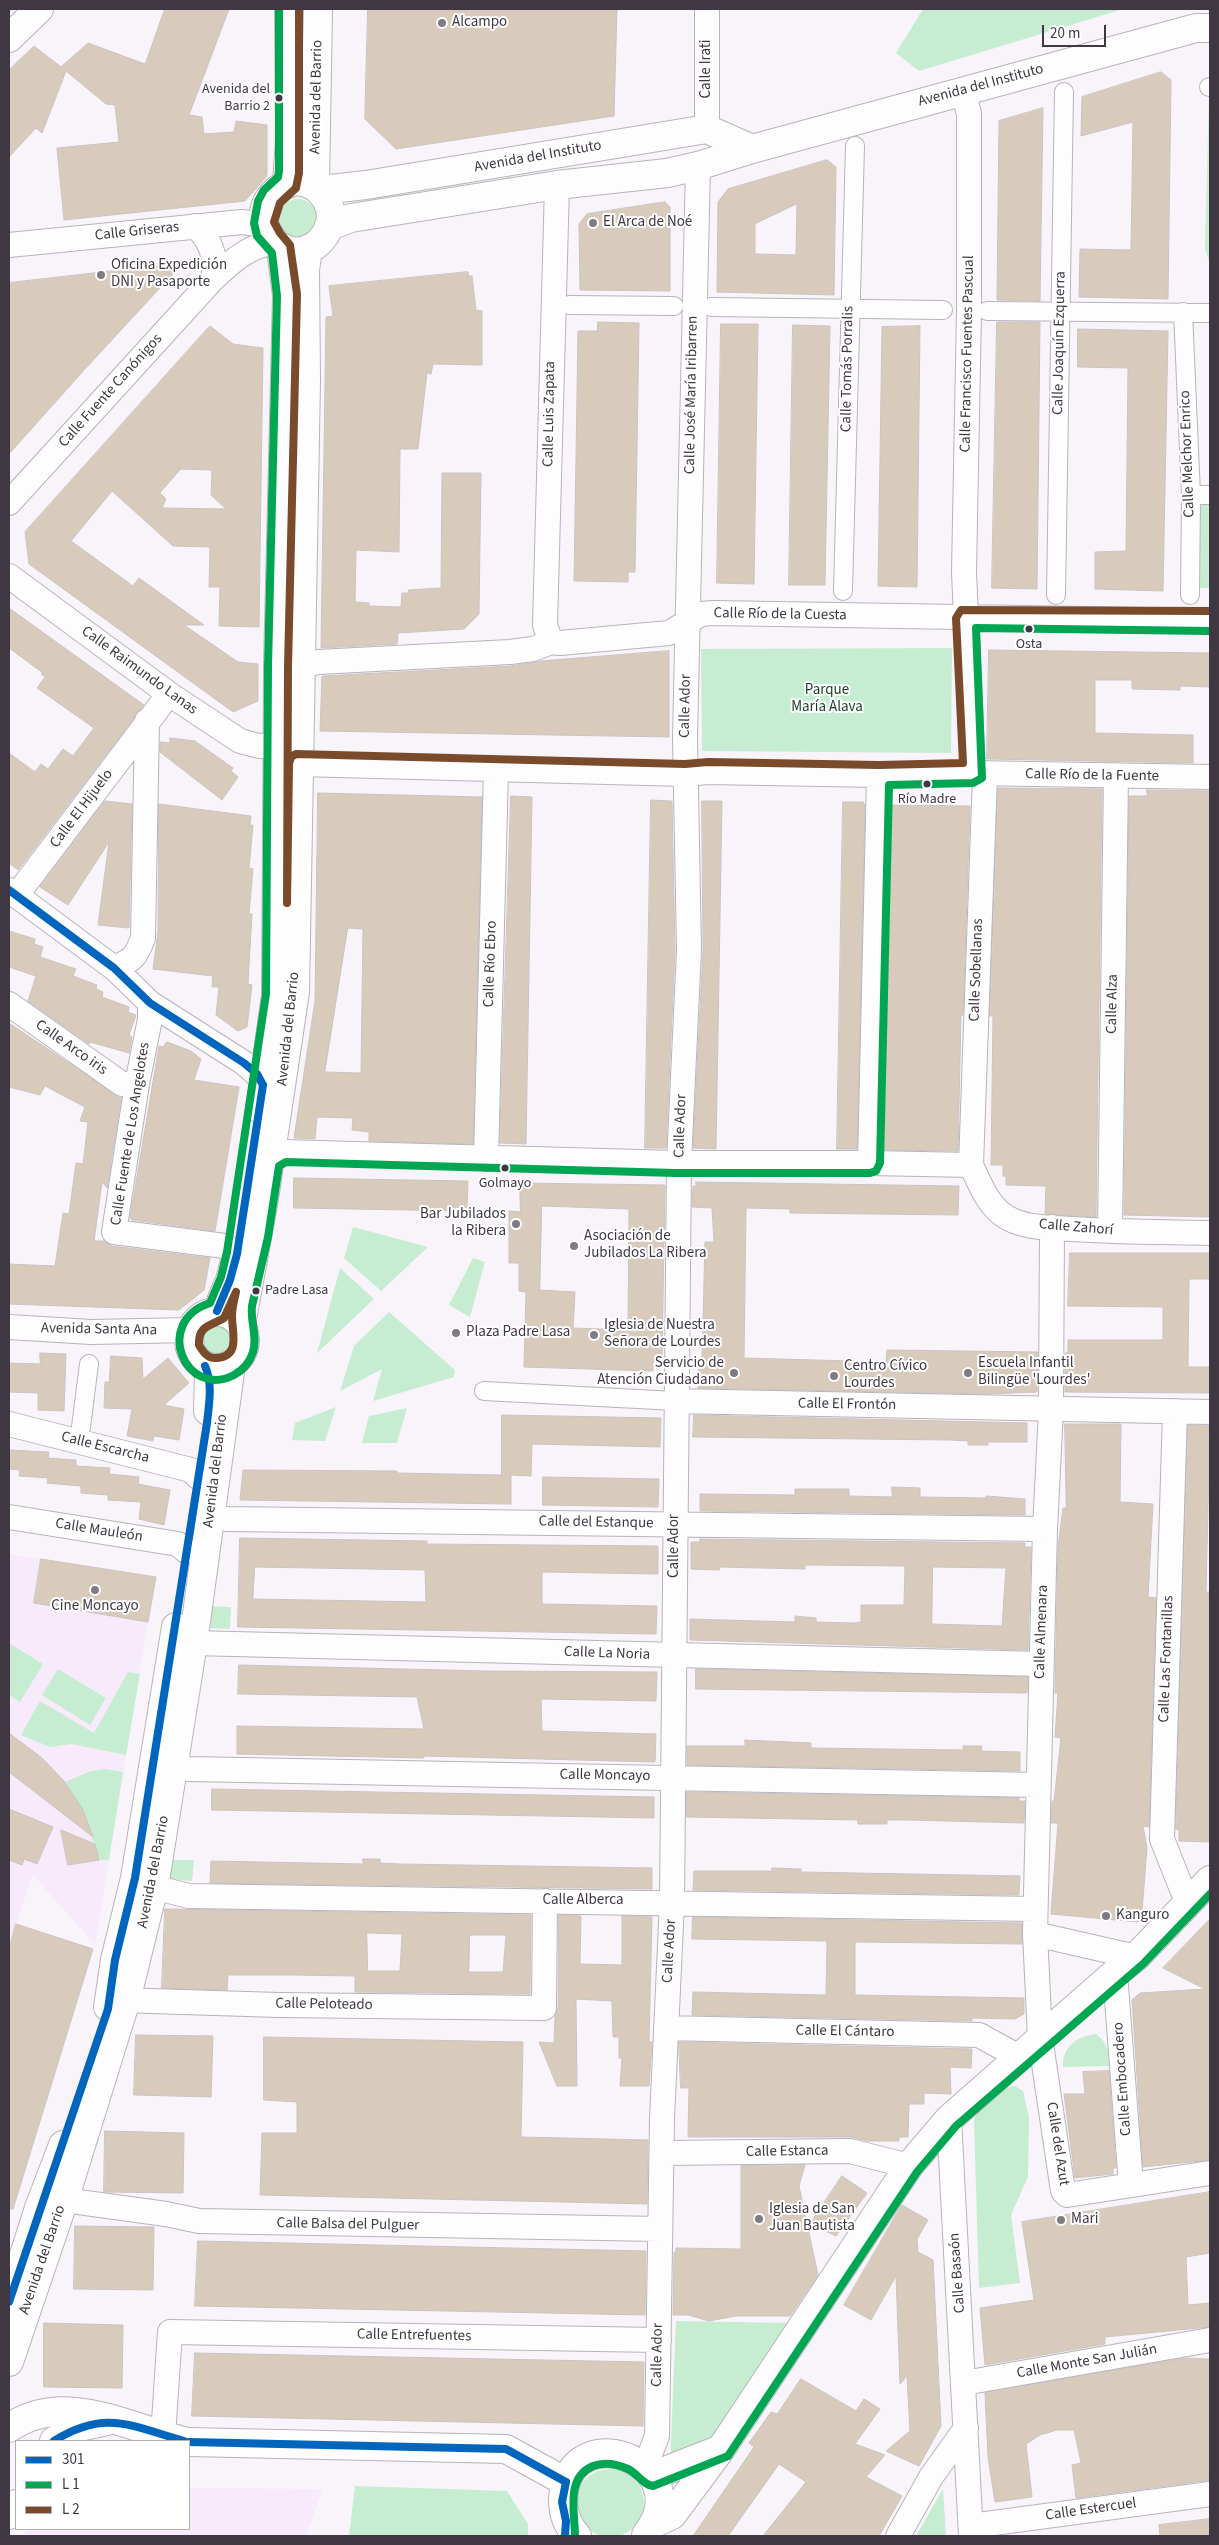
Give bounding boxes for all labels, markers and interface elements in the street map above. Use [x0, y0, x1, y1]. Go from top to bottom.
place label: Alcampo [452, 14, 507, 32]
scale bar [1044, 15, 1108, 47]
marker: Alcampo [436, 17, 448, 29]
text: 20 m [1050, 23, 1080, 44]
street label: Calle Irati [698, 39, 716, 99]
street label: Avenida del Barrio [307, 40, 327, 154]
street label: Avenida del Instituto [916, 61, 1046, 111]
place label: Avenida del Barrio 2 [202, 82, 270, 114]
marker: Avenida del Barrio 2 [274, 93, 284, 103]
street label: Avenida del Instituto [473, 137, 603, 177]
place label: El Arca de Noé [603, 214, 692, 232]
marker: El Arca de Noé [587, 217, 599, 229]
street label: Calle Griseras [94, 219, 180, 245]
street label: Calle Francisco Fuentes Pascual [957, 255, 979, 453]
place label: Oficina Expedición DNI y Pasaporte [111, 257, 227, 292]
marker: Oficina Expedición DNI y Pasaporte [95, 269, 107, 281]
street label: Calle Joaquín Ezquerra [1050, 271, 1070, 415]
street label: Calle Tomás Porralis [838, 306, 858, 432]
street label: Calle José María Iribarren [682, 316, 702, 474]
street label: Calle Fuente Canónigos [55, 331, 167, 451]
street label: Calle Luis Zapata [540, 361, 560, 467]
street label: Calle Melchor Enrico [1177, 390, 1199, 518]
street label: Calle Río de la Cuesta [713, 605, 847, 625]
street label: Calle Raimundo Lanas [77, 623, 201, 719]
marker: Osta [1024, 624, 1034, 634]
place label: Osta [1016, 637, 1042, 653]
street label: Calle Ador [676, 674, 696, 738]
park label: Parque María Alava [791, 682, 863, 717]
street label: Calle El Hijuelo [47, 766, 117, 852]
street label: Calle Río de la Fuente [1025, 766, 1159, 786]
marker: Río Madre [922, 779, 932, 789]
place label: Río Madre [898, 792, 956, 808]
street label: Calle Sobellanas [966, 918, 988, 1022]
street label: Calle Río Ebro [480, 920, 502, 1008]
street label: Avenida del Barrio [274, 971, 304, 1087]
street label: Calle Alza [1103, 974, 1123, 1034]
street label: Calle Arco iris [31, 1017, 111, 1079]
street label: Calle Fuente de Los Angelotes [108, 1041, 154, 1227]
street label: Calle Ador [671, 1094, 691, 1158]
marker: Golmayo [500, 1163, 510, 1173]
place label: Golmayo [479, 1176, 531, 1192]
place label: Bar Jubilados la Ribera [420, 1206, 506, 1241]
street label: Calle Zahorí [1038, 1216, 1114, 1240]
marker: Bar Jubilados la Ribera [510, 1218, 522, 1230]
place label: Asociación de Jubilados La Ribera [584, 1228, 707, 1263]
marker: Asociación de Jubilados La Ribera [568, 1240, 580, 1252]
place label: Padre Lasa [265, 1283, 328, 1299]
marker: Padre Lasa [251, 1286, 261, 1296]
place label: Iglesia de Nuestra Señora de Lourdes [604, 1317, 720, 1352]
street label: Avenida Santa Ana [41, 1320, 157, 1340]
place label: Plaza Padre Lasa [466, 1324, 570, 1342]
marker: Plaza Padre Lasa [450, 1327, 462, 1339]
marker: Iglesia de Nuestra Señora de Lourdes [588, 1329, 600, 1341]
place label: Servicio de Atención Ciudadano [597, 1355, 724, 1390]
place label: Escuela Infantil Bilingüe 'Lourdes' [978, 1355, 1090, 1390]
place label: Centro Cívico Lourdes [844, 1358, 927, 1393]
marker: Servicio de Atención Ciudadano [728, 1367, 740, 1379]
marker: Escuela Infantil Bilingüe 'Lourdes' [962, 1367, 974, 1379]
marker: Centro Cívico Lourdes [828, 1370, 840, 1382]
street label: Calle El Frontón [798, 1395, 896, 1415]
street label: Avenida del Barrio [200, 1413, 232, 1529]
street label: Calle Escarcha [59, 1428, 151, 1468]
street label: Calle del Estanque [538, 1513, 654, 1533]
street label: Calle Ador [666, 1514, 684, 1578]
street label: Calle Mauleón [54, 1515, 144, 1547]
marker: Cine Moncayo [89, 1584, 101, 1596]
street label: Calle Almenara [1031, 1585, 1053, 1679]
street label: Calle Las Fontanillas [1156, 1595, 1178, 1723]
place label: Cine Moncayo [51, 1598, 139, 1616]
street label: Calle La Noria [564, 1643, 650, 1665]
street label: Calle Moncayo [559, 1766, 651, 1786]
street label: Avenida del Barrio [134, 1814, 174, 1930]
street label: Calle Alberca [542, 1892, 624, 1910]
place label: Kanguro [1116, 1907, 1169, 1925]
marker: Kanguro [1100, 1910, 1112, 1922]
street label: Calle Ador [659, 1919, 681, 1983]
street label: Calle Peloteado [275, 1995, 373, 2015]
street label: Calle Embocadero [1110, 2021, 1136, 2137]
street label: Calle El Cántaro [795, 2022, 895, 2042]
street label: Calle del Azut [1042, 2101, 1072, 2187]
street label: Calle Estanca [745, 2142, 829, 2162]
place label: Iglesia de San Juan Bautista [769, 2201, 855, 2236]
street label: Avenida del Barrio [16, 2203, 70, 2317]
place label: Mari [1071, 2211, 1098, 2229]
marker: Iglesia de San Juan Bautista [753, 2213, 765, 2225]
marker: Mari [1055, 2214, 1067, 2226]
street label: Calle Balsa del Pulguer [277, 2215, 419, 2235]
street label: Calle Basaón [946, 2232, 970, 2314]
street label: Calle Ador [648, 2323, 668, 2387]
street label: Calle Entrefuentes [357, 2326, 471, 2346]
street label: Calle Monte San Julián [1015, 2341, 1159, 2383]
legend [15, 2440, 190, 2530]
text: 301 [62, 2449, 84, 2470]
text: L 1 [62, 2474, 80, 2495]
street label: Calle Estercuel [1044, 2495, 1138, 2525]
text: L 2 [62, 2499, 80, 2520]

